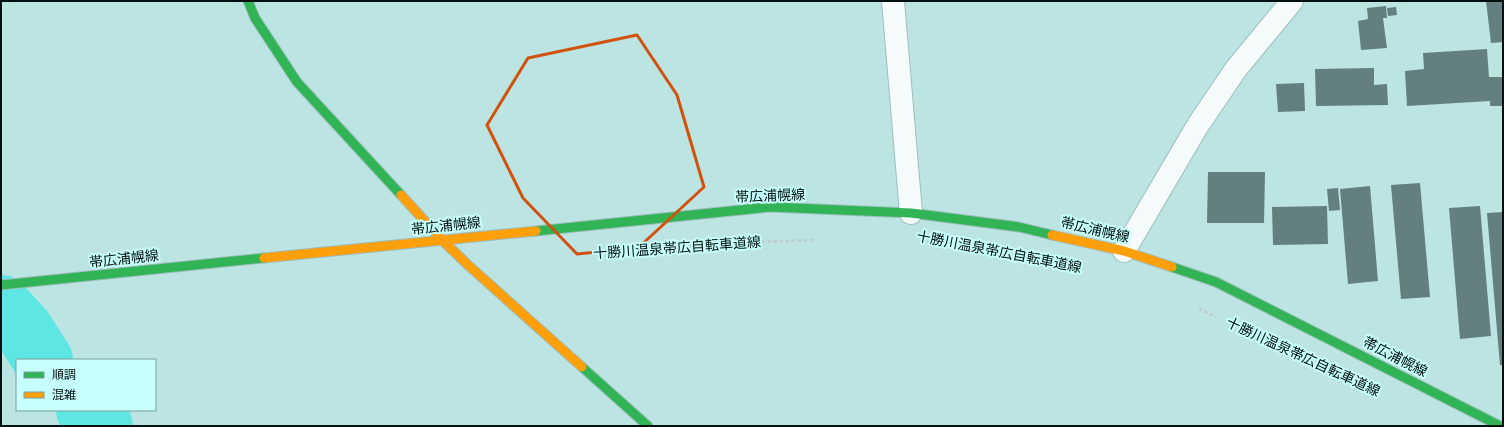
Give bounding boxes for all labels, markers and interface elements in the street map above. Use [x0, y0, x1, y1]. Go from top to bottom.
street label: 帯広浦幌線 [735, 186, 805, 206]
street label: 帯広浦幌線 [410, 214, 482, 238]
street label: 帯広浦幌線 [1059, 214, 1131, 246]
street label: 十勝川温泉帯広自転車道線 [915, 228, 1083, 276]
street label: 十勝川温泉帯広自転車道線 [593, 234, 761, 262]
street label: 帯広浦幌線 [88, 247, 160, 271]
street label: 十勝川温泉帯広自転車道線 [1223, 314, 1383, 400]
street label: 帯広浦幌線 [1360, 334, 1430, 380]
legend [16, 359, 156, 411]
text: 順調 [52, 368, 76, 382]
text: 混雑 [52, 388, 76, 402]

